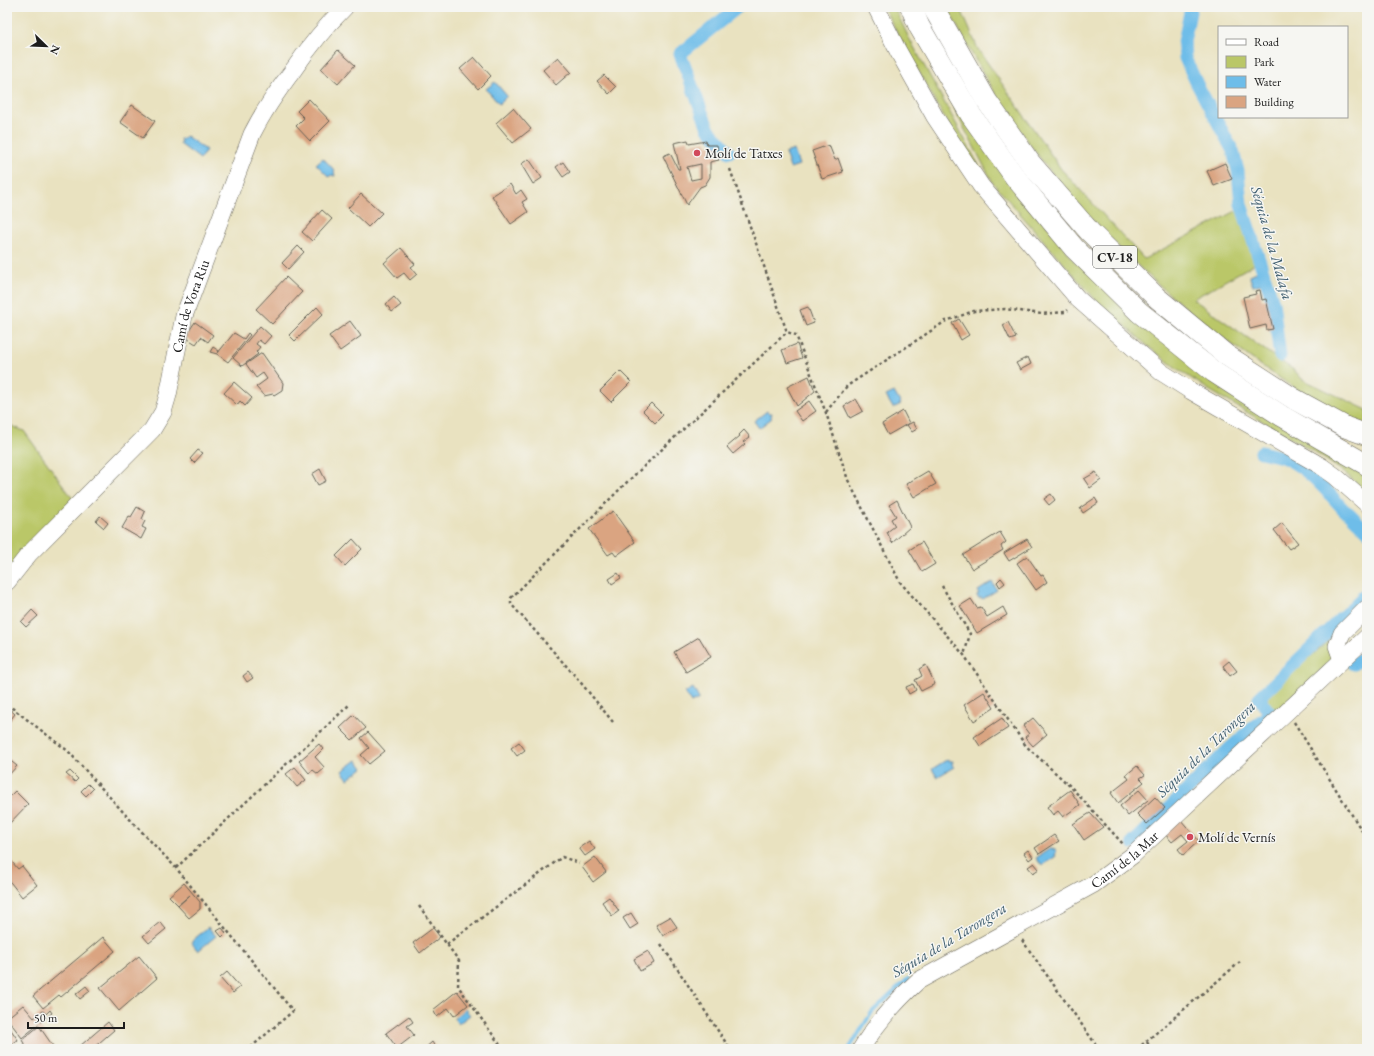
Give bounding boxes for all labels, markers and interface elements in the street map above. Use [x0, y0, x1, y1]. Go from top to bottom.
north arrow [26, 26, 66, 66]
legend [1218, 26, 1348, 118]
text: Road [1254, 34, 1280, 50]
text: N [47, 43, 63, 57]
text: Park [1254, 54, 1275, 70]
text: Water [1254, 74, 1281, 90]
text: Building [1254, 94, 1295, 110]
place label: Molí de Tatxes [705, 144, 783, 162]
marker: Molí de Tatxes [692, 148, 702, 158]
water label: Séquia de la Malafa [1246, 183, 1298, 302]
road number: CV-18 [1093, 246, 1137, 268]
street label: Camí de Vora Riu [168, 256, 214, 354]
water label: Séquia de la Tarongera [1151, 697, 1260, 802]
street label: Camí de la Mar [1087, 827, 1162, 893]
place label: Molí de Vernís [1198, 828, 1276, 846]
marker: Molí de Vernís [1185, 832, 1195, 842]
water label: Séquia de la Tarongera [887, 898, 1010, 983]
scale bar [28, 1004, 124, 1030]
text: 50 m [34, 1010, 58, 1026]

